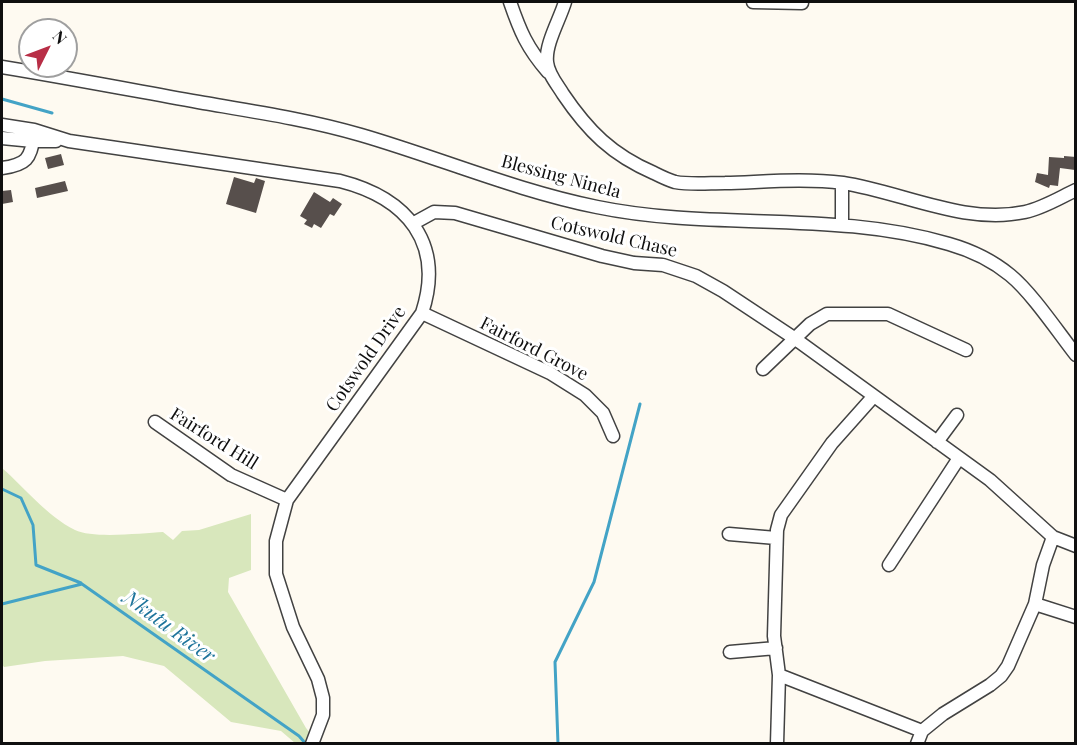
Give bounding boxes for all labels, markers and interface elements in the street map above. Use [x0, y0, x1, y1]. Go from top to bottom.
north arrow [18, 18, 78, 78]
text: N [49, 26, 72, 48]
street label: Blessing Ninela [499, 151, 623, 203]
street label: Cotswold Chase [549, 212, 679, 262]
street label: Cotswold Drive [322, 302, 410, 416]
street label: Fairford Grove [476, 313, 592, 385]
street label: Fairford Hill [166, 403, 262, 475]
water label: Nkutu River [119, 586, 219, 668]

